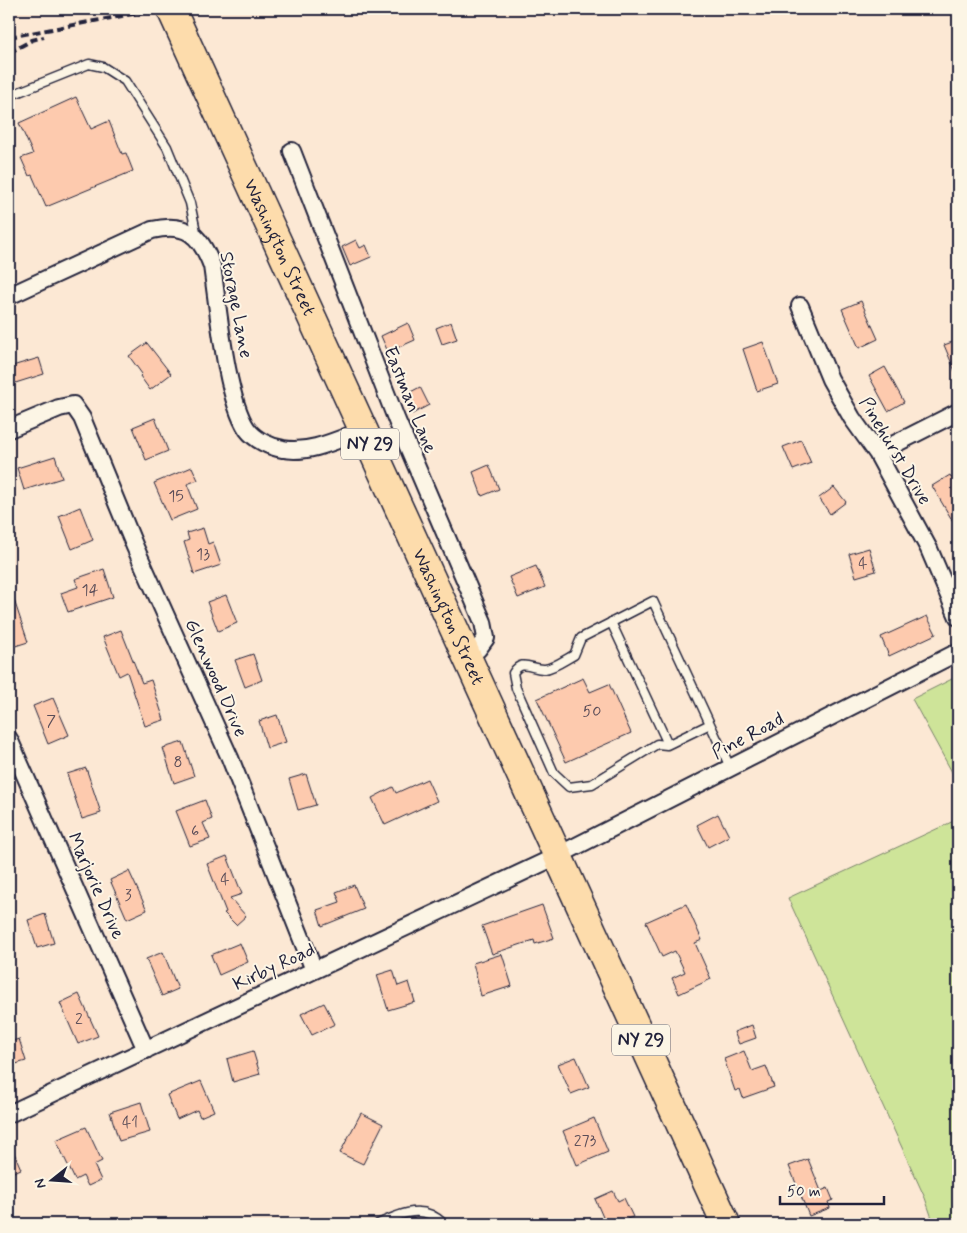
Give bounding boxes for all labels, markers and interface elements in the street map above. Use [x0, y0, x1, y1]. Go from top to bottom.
street label: Washington Street [238, 175, 322, 320]
street label: Storage Lane [212, 249, 259, 361]
street label: Eastman Lane [377, 343, 443, 457]
street label: Pinehurst Drive [853, 392, 937, 510]
road number: NY 29 [341, 428, 399, 459]
house number: 15 [168, 486, 184, 507]
house number: 13 [196, 544, 210, 565]
street label: Washington Street [406, 544, 491, 689]
house number: 4 [858, 553, 868, 574]
house number: 14 [82, 580, 99, 601]
street label: Glenwood Drive [179, 615, 253, 741]
house number: 50 [583, 701, 601, 722]
street label: Pine Road [708, 707, 788, 765]
house number: 7 [46, 711, 56, 732]
house number: 8 [173, 752, 183, 773]
house number: 6 [191, 821, 199, 842]
street label: Marjorie Drive [60, 829, 131, 944]
house number: 4 [220, 869, 230, 890]
house number: 3 [124, 885, 132, 906]
street label: Kirby Road [229, 937, 320, 998]
house number: 2 [75, 1009, 83, 1030]
road number: NY 29 [612, 1024, 670, 1056]
house number: 41 [122, 1112, 138, 1133]
house number: 273 [574, 1131, 597, 1152]
north arrow [28, 1156, 78, 1206]
scale bar [780, 1173, 883, 1205]
text: N [31, 1176, 50, 1191]
text: 50 m [787, 1182, 821, 1202]

